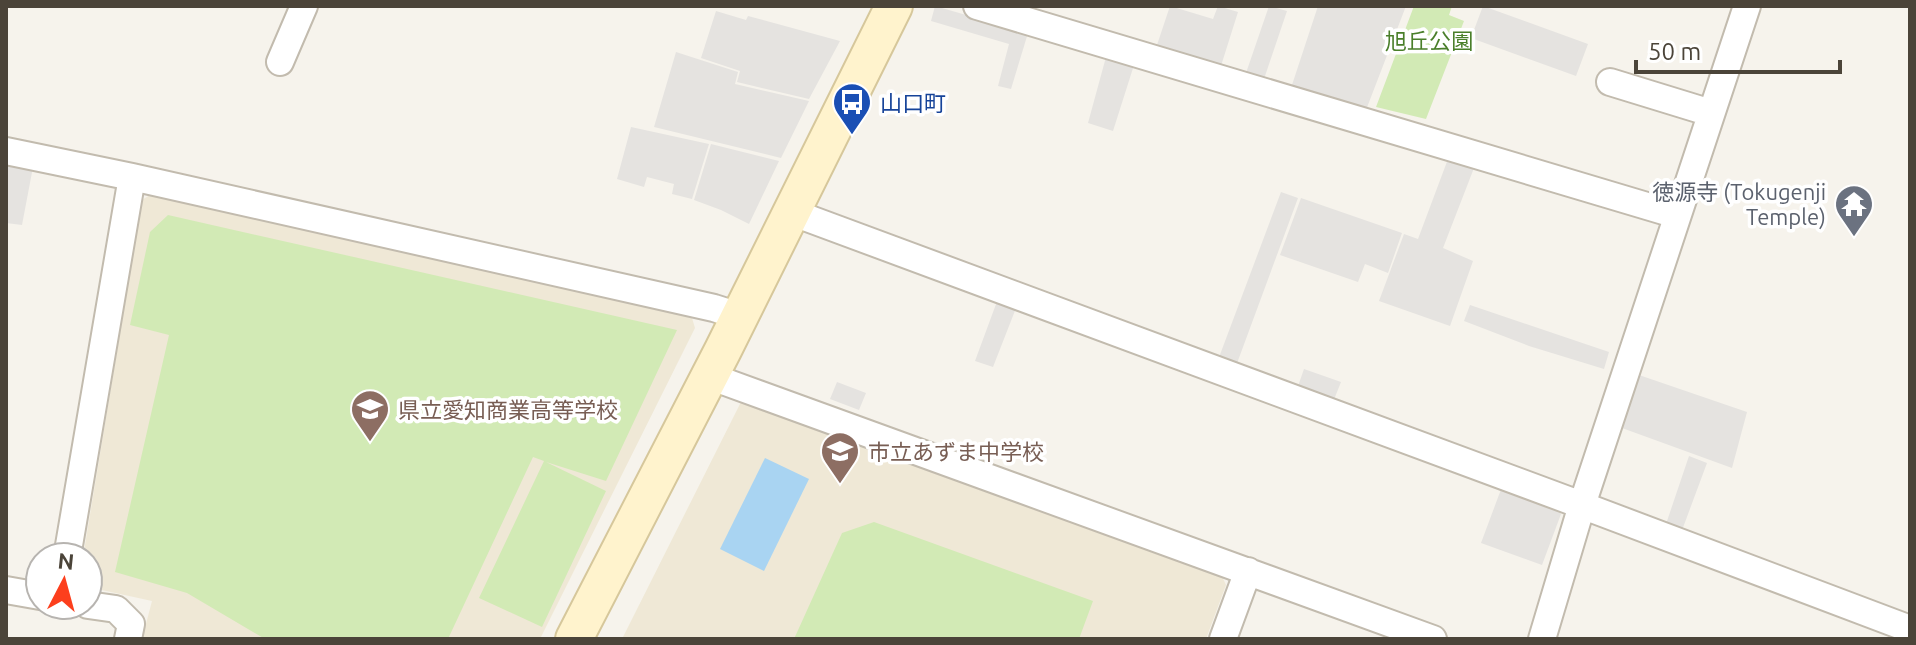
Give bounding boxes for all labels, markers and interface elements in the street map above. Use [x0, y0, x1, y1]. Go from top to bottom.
scale bar [1636, 24, 1840, 74]
park label: 旭丘公園 [1385, 28, 1473, 53]
text: 50 m [1648, 38, 1701, 65]
bus stop icon: 山口町 [831, 81, 873, 136]
place label: 山口町 [880, 90, 946, 115]
place label: 徳源寺 (Tokugenji Temple) [1652, 179, 1826, 230]
temple icon: 徳源寺 (Tokugenji Temple) [1833, 183, 1875, 238]
school or university icon: 県立愛知商業高等学校 [349, 388, 391, 443]
place label: 県立愛知商業高等学校 [398, 397, 618, 422]
school or university icon: 市立あずま中学校 [819, 430, 861, 485]
place label: 市立あずま中学校 [868, 439, 1044, 464]
north arrow [24, 541, 104, 621]
text: N [57, 547, 76, 574]

